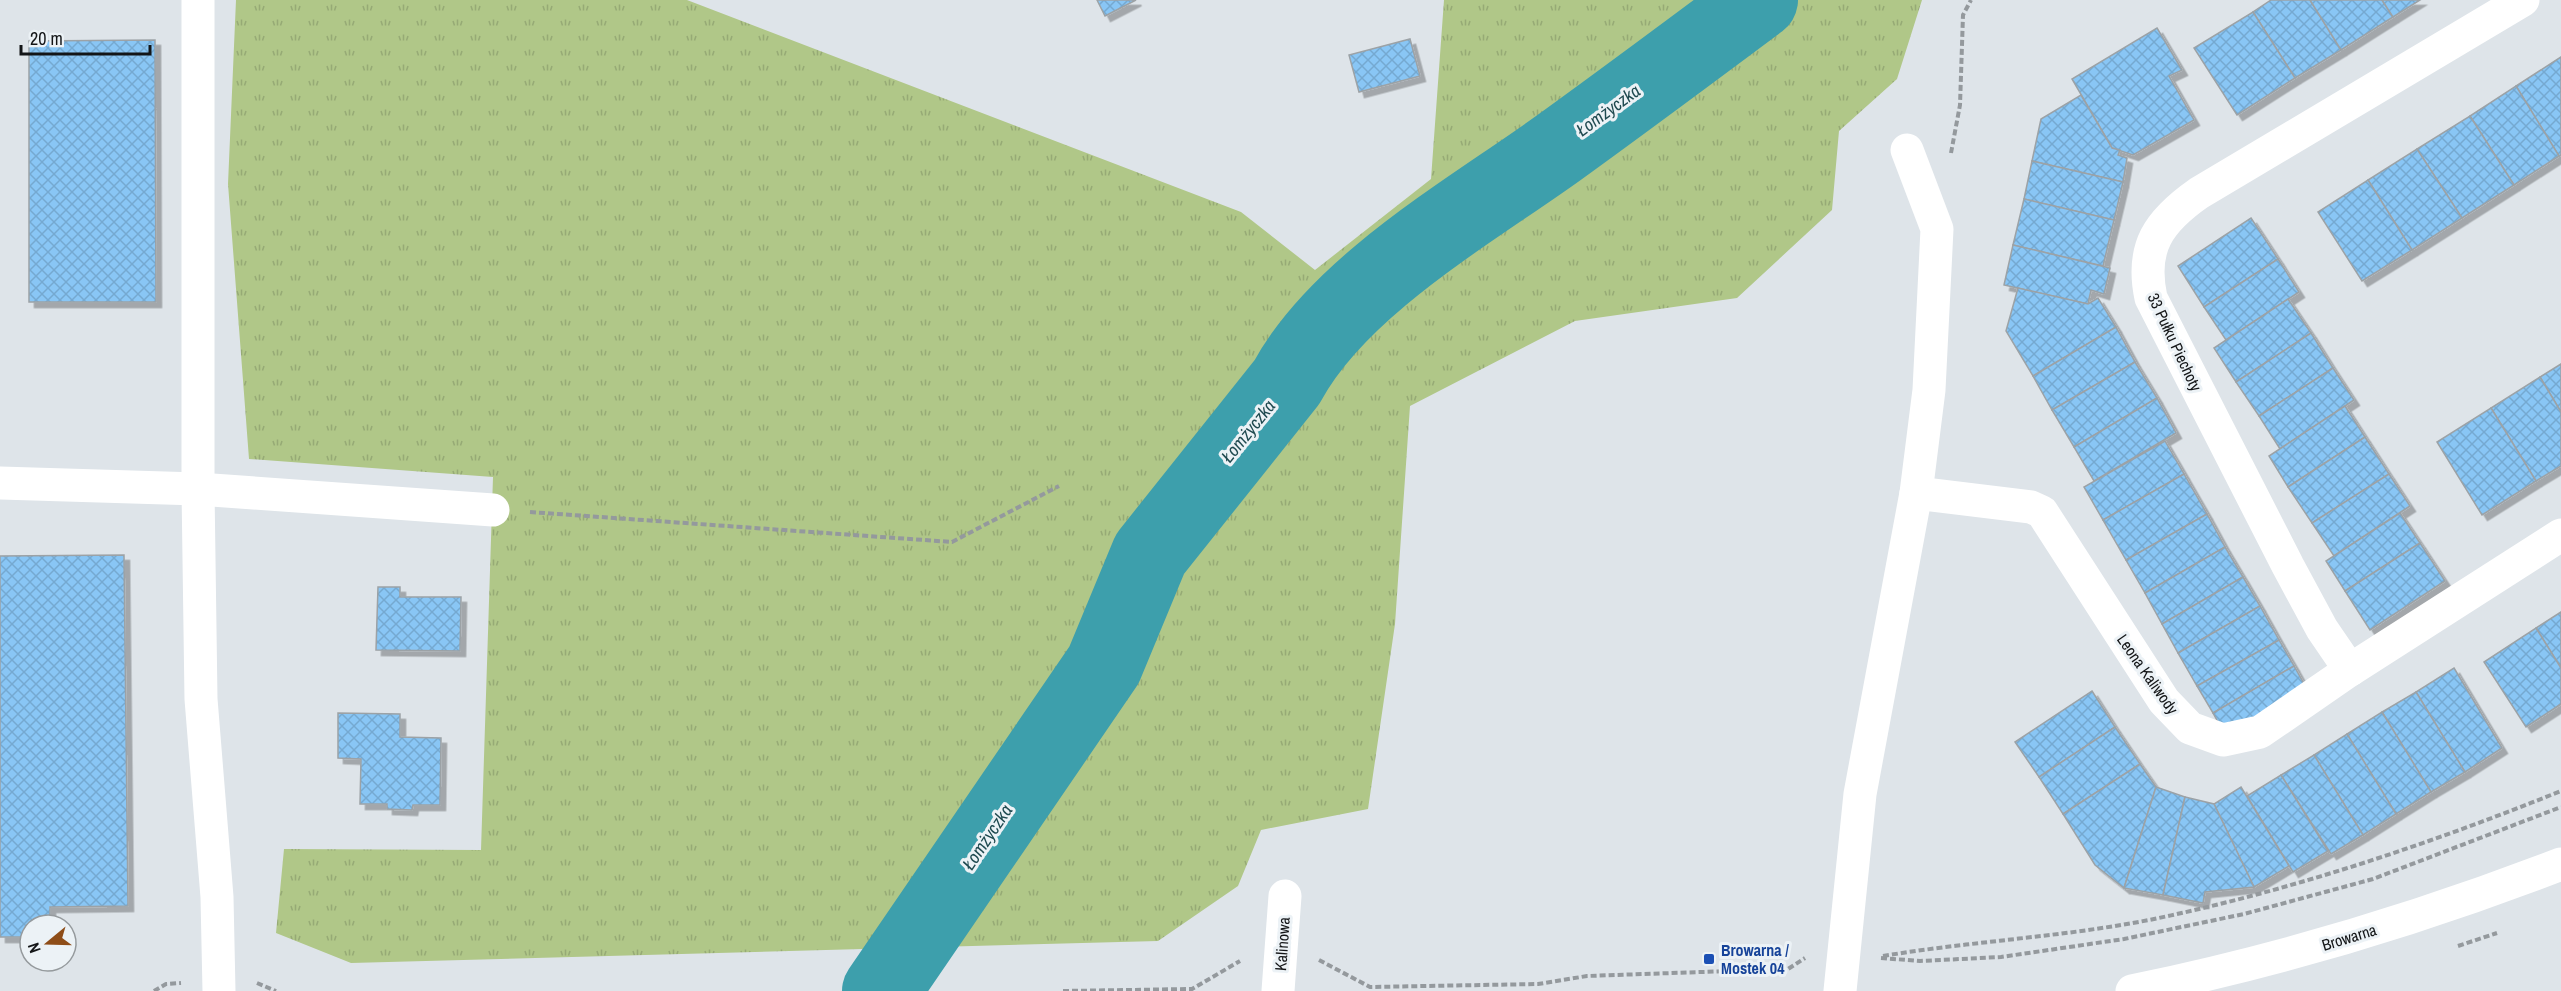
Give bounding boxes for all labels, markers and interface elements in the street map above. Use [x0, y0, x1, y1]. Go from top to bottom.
scale bar [21, 18, 150, 56]
text: 20 m [30, 26, 63, 51]
water label: Łomżyczka [1570, 78, 1645, 142]
street label: 33 Pułku Piechoty [2143, 289, 2208, 395]
water label: Łomżyczka [1214, 394, 1281, 468]
street label: Leona Kaliwody [2112, 629, 2184, 719]
water label: Łomżyczka [955, 799, 1018, 875]
north arrow [18, 913, 78, 973]
street label: Kalinowa [1269, 916, 1295, 972]
street label: Browarna [2319, 918, 2380, 956]
place label: Browarna / Mostek 04 [1721, 939, 1789, 979]
text: N [22, 940, 46, 956]
marker: Browarna / Mostek 04 [1702, 952, 1716, 966]

